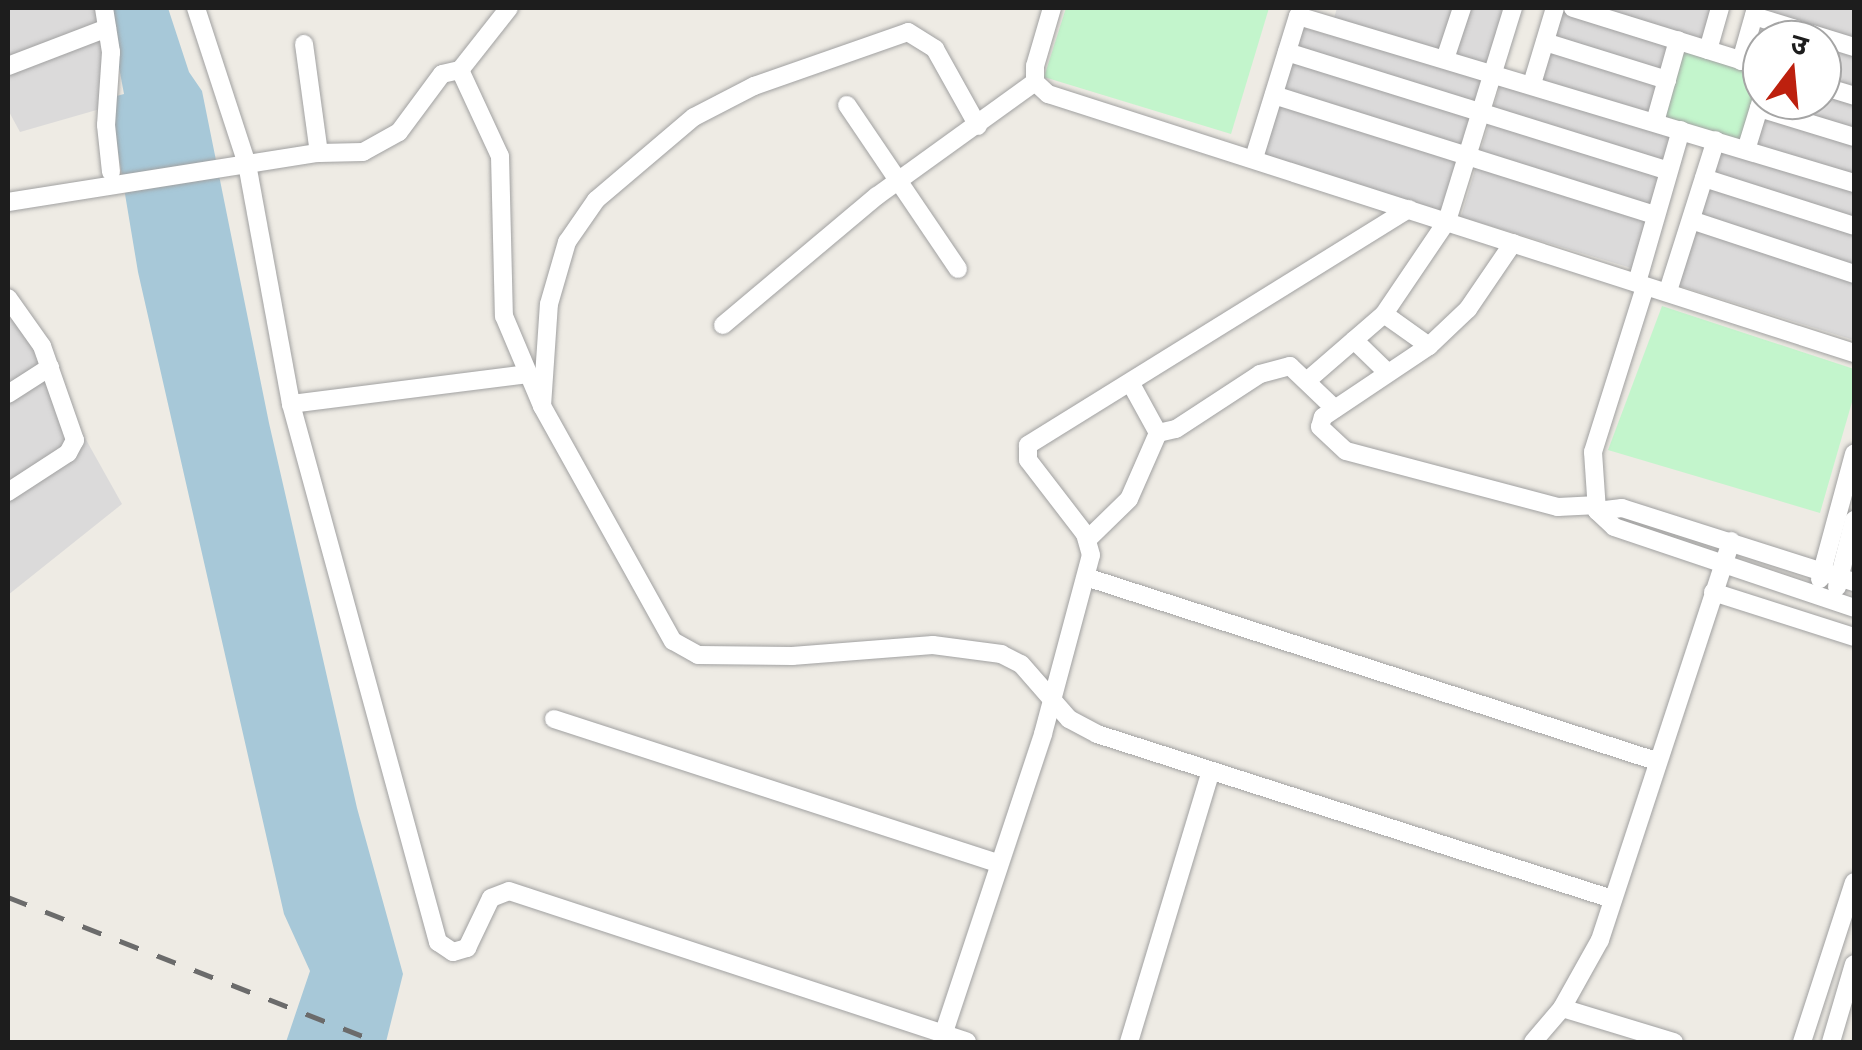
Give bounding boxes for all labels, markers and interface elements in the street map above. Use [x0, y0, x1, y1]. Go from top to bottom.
north arrow [1742, 20, 1842, 120]
text: उ [1787, 24, 1812, 62]

